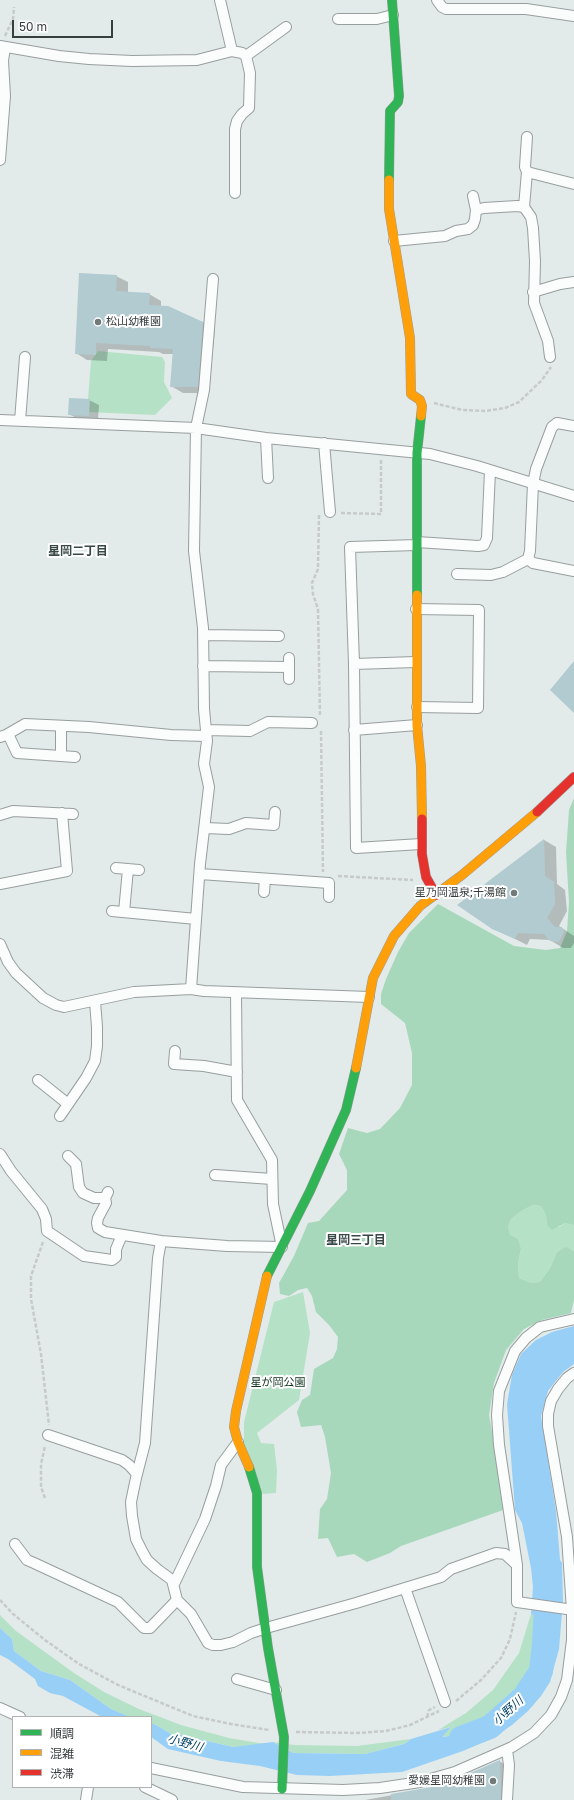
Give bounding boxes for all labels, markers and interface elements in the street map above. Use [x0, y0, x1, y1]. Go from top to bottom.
scale bar [14, 12, 115, 38]
text: 50 m [19, 19, 47, 34]
place label: 松山幼稚園 [106, 315, 161, 329]
marker: 松山幼稚園 [93, 317, 103, 327]
district label: 星岡二丁目 [48, 544, 108, 558]
place label: 星乃岡温泉;千湯館 [415, 886, 506, 900]
marker: 星乃岡温泉;千湯館 [509, 888, 519, 898]
district label: 星岡三丁目 [326, 1233, 386, 1247]
park label: 星が岡公園 [251, 1376, 305, 1390]
water label: 小野川 [490, 1694, 526, 1728]
legend [12, 1716, 152, 1788]
text: 順調 [50, 1726, 74, 1741]
water label: 小野川 [166, 1731, 204, 1755]
text: 混雑 [50, 1746, 74, 1761]
text: 渋滞 [50, 1766, 74, 1781]
place label: 愛媛星岡幼稚園 [408, 1774, 485, 1788]
marker: 愛媛星岡幼稚園 [488, 1776, 498, 1786]

